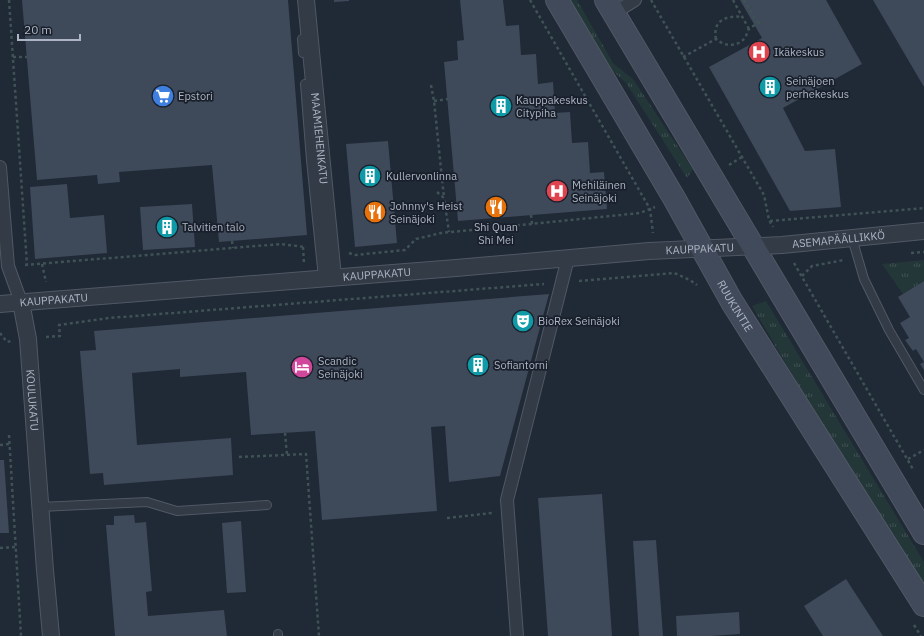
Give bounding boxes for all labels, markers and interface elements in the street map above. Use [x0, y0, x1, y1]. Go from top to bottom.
scale bar [18, 16, 80, 42]
text: 20 m [24, 22, 52, 37]
hospital icon: Ikäkeskus [746, 39, 772, 65]
place label: Ikäkeskus [774, 45, 824, 59]
building icon: Seinäjoen perhekeskus [757, 74, 783, 100]
place label: Seinäjoen perhekeskus [786, 74, 849, 101]
supermarket icon: Epstori [150, 83, 176, 109]
place label: Epstori [178, 89, 213, 103]
street label: MAAMIEHENKATU [308, 92, 331, 185]
building icon: Kauppakeskus Citypiha [488, 93, 514, 119]
place label: Kauppakeskus Citypiha [516, 93, 588, 120]
building icon: Kullervonlinna [357, 163, 383, 189]
place label: Kullervonlinna [386, 169, 457, 183]
hospital icon: Mehiläinen Seinäjoki [544, 178, 570, 204]
place label: Mehiläinen Seinäjoki [572, 178, 626, 205]
restaurant icon: Shi Quan Shi Mei [483, 194, 509, 220]
restaurant icon: Johnny's Heist Seinäjoki [362, 199, 388, 225]
place label: Johnny's Heist Seinäjoki [390, 199, 463, 226]
building icon: Talvitien talo [154, 214, 180, 240]
place label: Talvitien talo [182, 220, 245, 234]
place label: Shi Quan Shi Mei [474, 220, 518, 247]
street label: ASEMAPÄÄLLIKKÖ [791, 228, 886, 251]
street label: KAUPPAKATU [665, 240, 734, 257]
street label: KAUPPAKATU [342, 265, 411, 284]
street label: RUUKINTIE [714, 278, 756, 334]
street label: KAUPPAKATU [19, 290, 88, 309]
theatre icon: BioRex Seinäjoki [510, 308, 536, 334]
place label: BioRex Seinäjoki [538, 314, 620, 328]
building icon: Sofiantorni [465, 352, 491, 378]
hotel icon: Scandic Seinäjoki [289, 354, 315, 380]
place label: Scandic Seinäjoki [318, 354, 363, 381]
place label: Sofiantorni [494, 358, 548, 372]
street label: KOULUKATU [23, 369, 42, 431]

